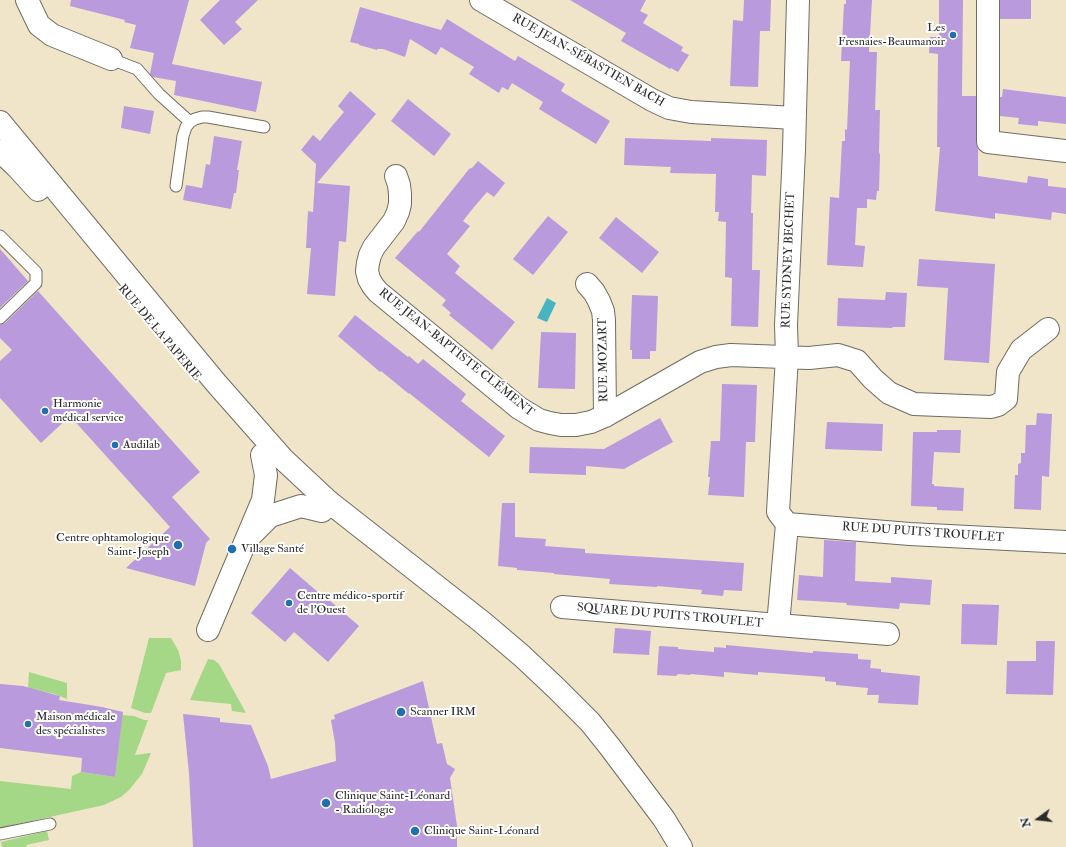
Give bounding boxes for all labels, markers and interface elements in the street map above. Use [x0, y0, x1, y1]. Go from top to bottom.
street label: RUE JEAN-SÉBASTIEN BACH [509, 11, 667, 111]
place label: Les Fresnaies-Beaumanoir [838, 21, 945, 49]
marker: Les Fresnaies-Beaumanoir [948, 30, 958, 40]
street label: RUE SYDNEY BECHET [779, 191, 799, 329]
street label: RUE DE LA PAPERIE [114, 282, 204, 384]
street label: RUE JEAN-BAPTISTE CLÉMENT [375, 286, 537, 420]
street label: RUE MOZART [596, 318, 612, 402]
place label: Harmonie médical service [53, 397, 124, 425]
marker: Harmonie médical service [40, 406, 50, 416]
place label: Audilab [123, 438, 160, 452]
marker: Audilab [110, 440, 120, 450]
street label: RUE DU PUITS TROUFLET [841, 520, 1005, 546]
place label: Centre ophtamologique Saint-Joseph [56, 531, 169, 559]
marker: Centre ophtamologique Saint-Joseph [172, 539, 184, 551]
place label: Village Santé [241, 542, 304, 556]
marker: Village Santé [226, 543, 238, 555]
place label: Centre médico-sportif de l'Ouest [297, 589, 403, 617]
marker: Centre médico-sportif de l'Ouest [284, 598, 294, 608]
street label: SQUARE DU PUITS TROUFLET [576, 601, 764, 631]
place label: Scanner IRM [410, 705, 476, 719]
marker: Scanner IRM [395, 706, 407, 718]
place label: Maison médicale des spécialistes [36, 710, 115, 738]
marker: Maison médicale des spécialistes [23, 719, 33, 729]
place label: Clinique Saint-Léonard - Radiologie [335, 789, 450, 817]
marker: Clinique Saint-Léonard - Radiologie [320, 797, 332, 809]
north arrow [1018, 799, 1058, 839]
text: N [1018, 816, 1033, 829]
place label: Clinique Saint-Léonard [424, 824, 539, 838]
marker: Clinique Saint-Léonard [409, 825, 421, 837]

